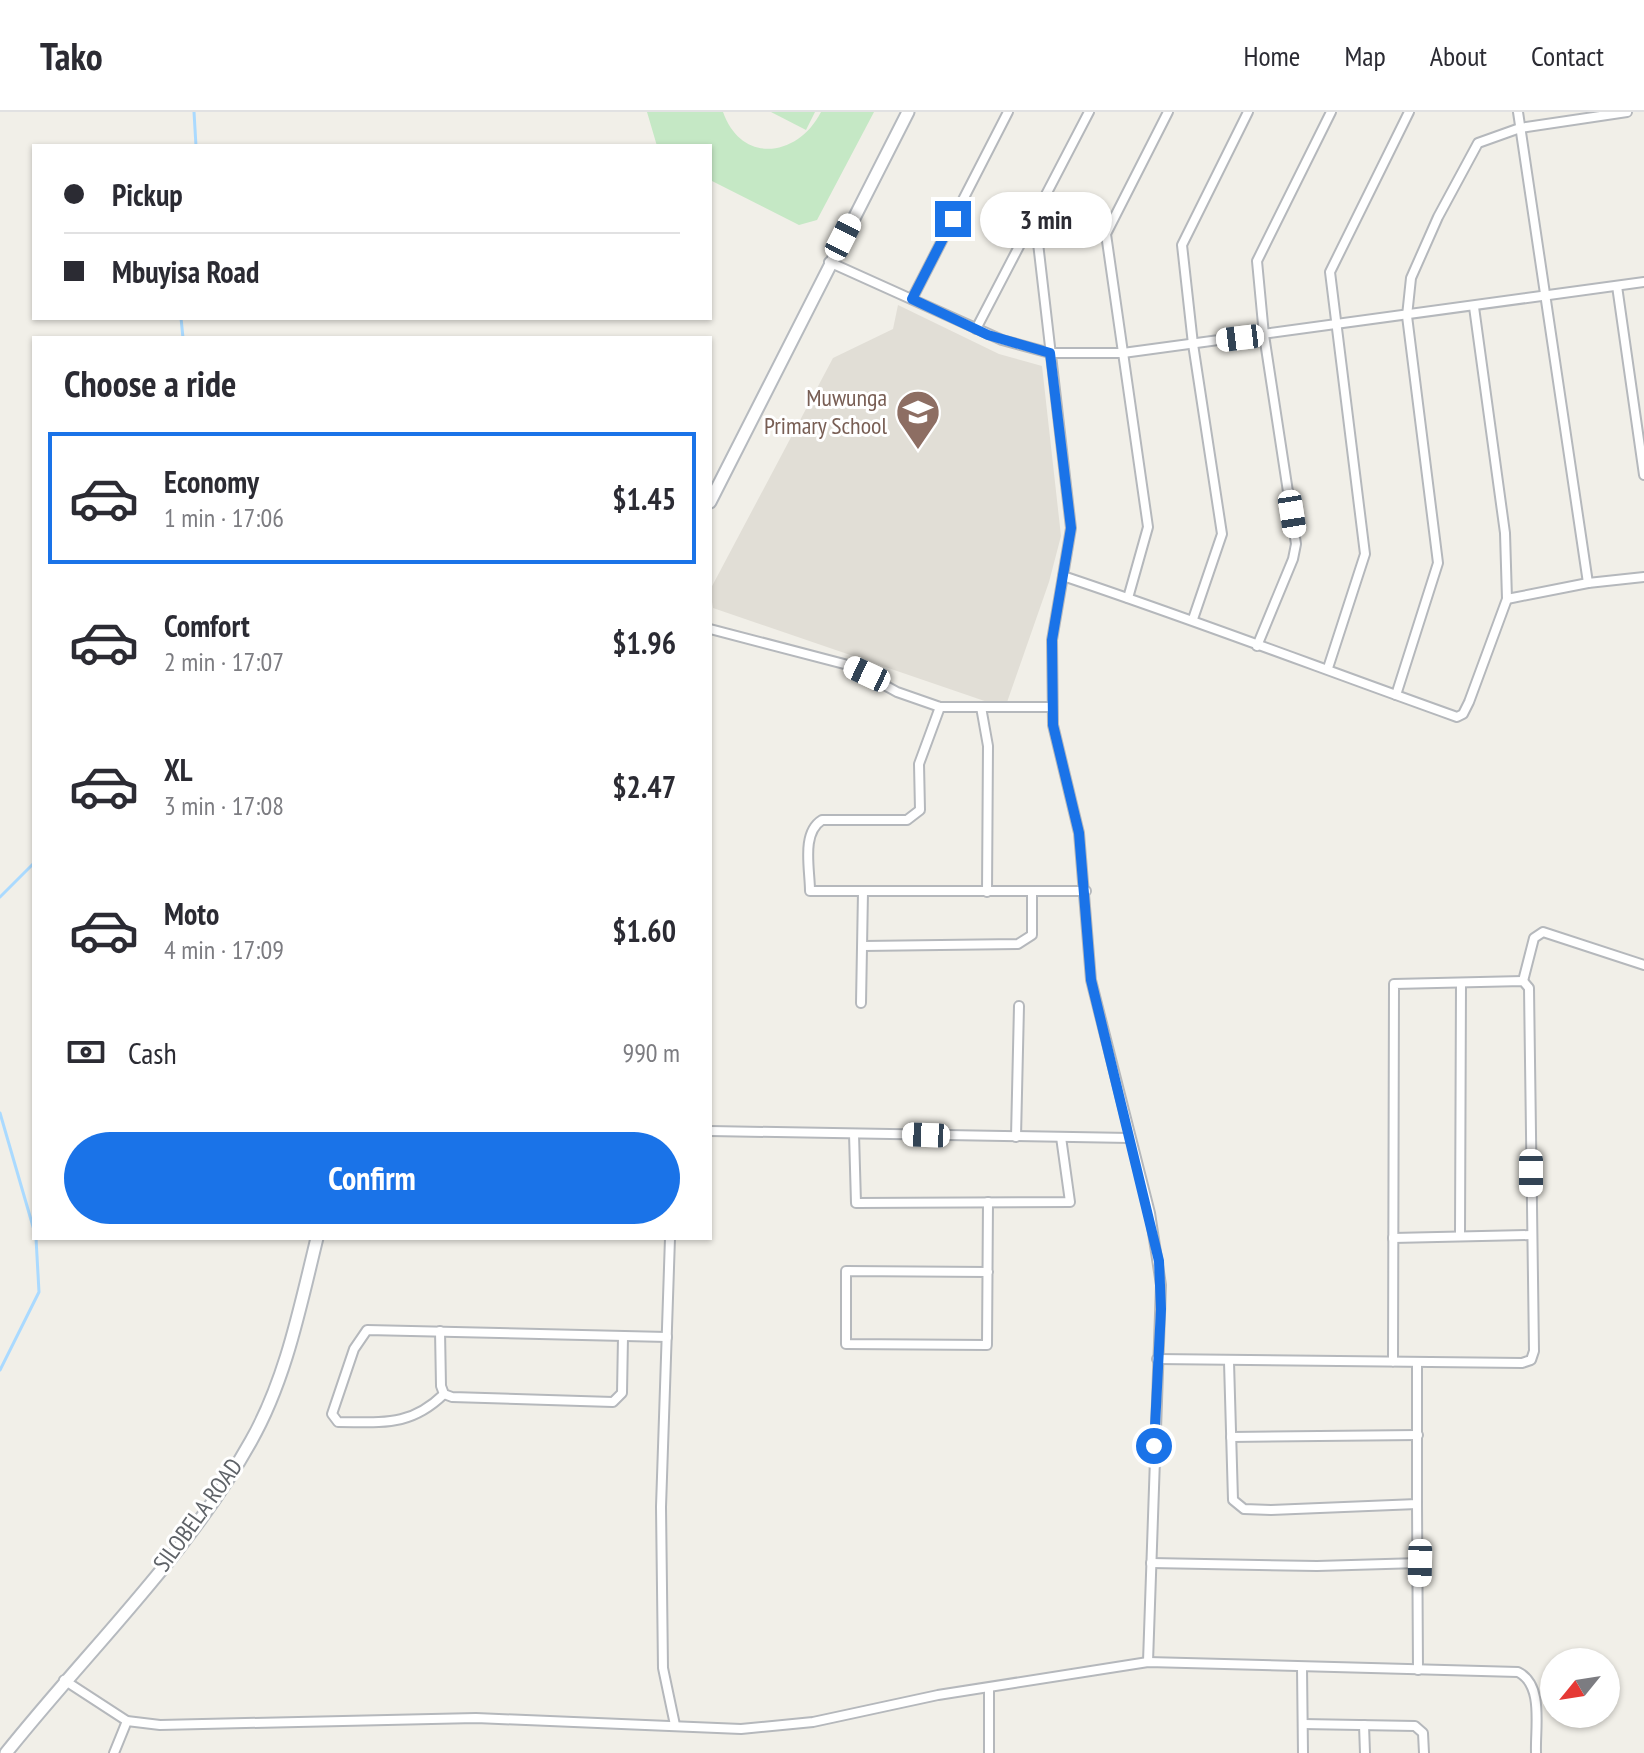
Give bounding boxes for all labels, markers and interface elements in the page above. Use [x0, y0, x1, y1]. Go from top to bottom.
text: Tako [40, 31, 103, 80]
text: Home [1244, 37, 1300, 74]
text: Map [1344, 37, 1386, 74]
text: About [1430, 37, 1487, 74]
text: Contact [1531, 37, 1604, 74]
text: Pickup [112, 175, 183, 214]
callout: 3 min [981, 191, 1113, 247]
route end [935, 201, 971, 237]
text: 3 min [1020, 203, 1072, 236]
car [821, 210, 865, 264]
text: Mbuyisa Road [112, 252, 259, 291]
car [1215, 323, 1265, 353]
text: Choose a ride [64, 360, 236, 407]
place label: Muwunga Primary School [764, 382, 887, 441]
school or university icon: Muwunga Primary School [894, 388, 942, 451]
icon: car [68, 462, 140, 534]
text: Economy [164, 462, 259, 501]
text: $1.45 [612, 479, 676, 518]
car [1276, 488, 1308, 540]
text: 1 min · 17:06 [164, 501, 284, 534]
icon: car [68, 606, 140, 678]
text: Comfort [164, 606, 250, 645]
text: $1.96 [612, 623, 676, 662]
text: 2 min · 17:07 [164, 645, 284, 678]
car [840, 653, 894, 695]
icon: car [68, 750, 140, 822]
text: XL [164, 750, 193, 789]
text: $2.47 [612, 767, 676, 806]
text: 3 min · 17:08 [164, 789, 284, 822]
icon: car [68, 894, 140, 966]
text: Moto [164, 894, 219, 933]
text: $1.60 [612, 911, 676, 950]
text: 4 min · 17:09 [164, 933, 284, 966]
icon: cash [64, 1030, 108, 1074]
text: Cash [128, 1033, 177, 1072]
text: 990 m [622, 1036, 680, 1069]
car [902, 1122, 950, 1148]
button: Confirm [64, 1132, 680, 1224]
car [1519, 1149, 1543, 1197]
route start [1136, 1428, 1172, 1464]
street label: SILOBELA ROAD [146, 1452, 249, 1577]
car [1408, 1539, 1432, 1587]
north arrow [1540, 1648, 1620, 1728]
map controls [1540, 1648, 1620, 1728]

